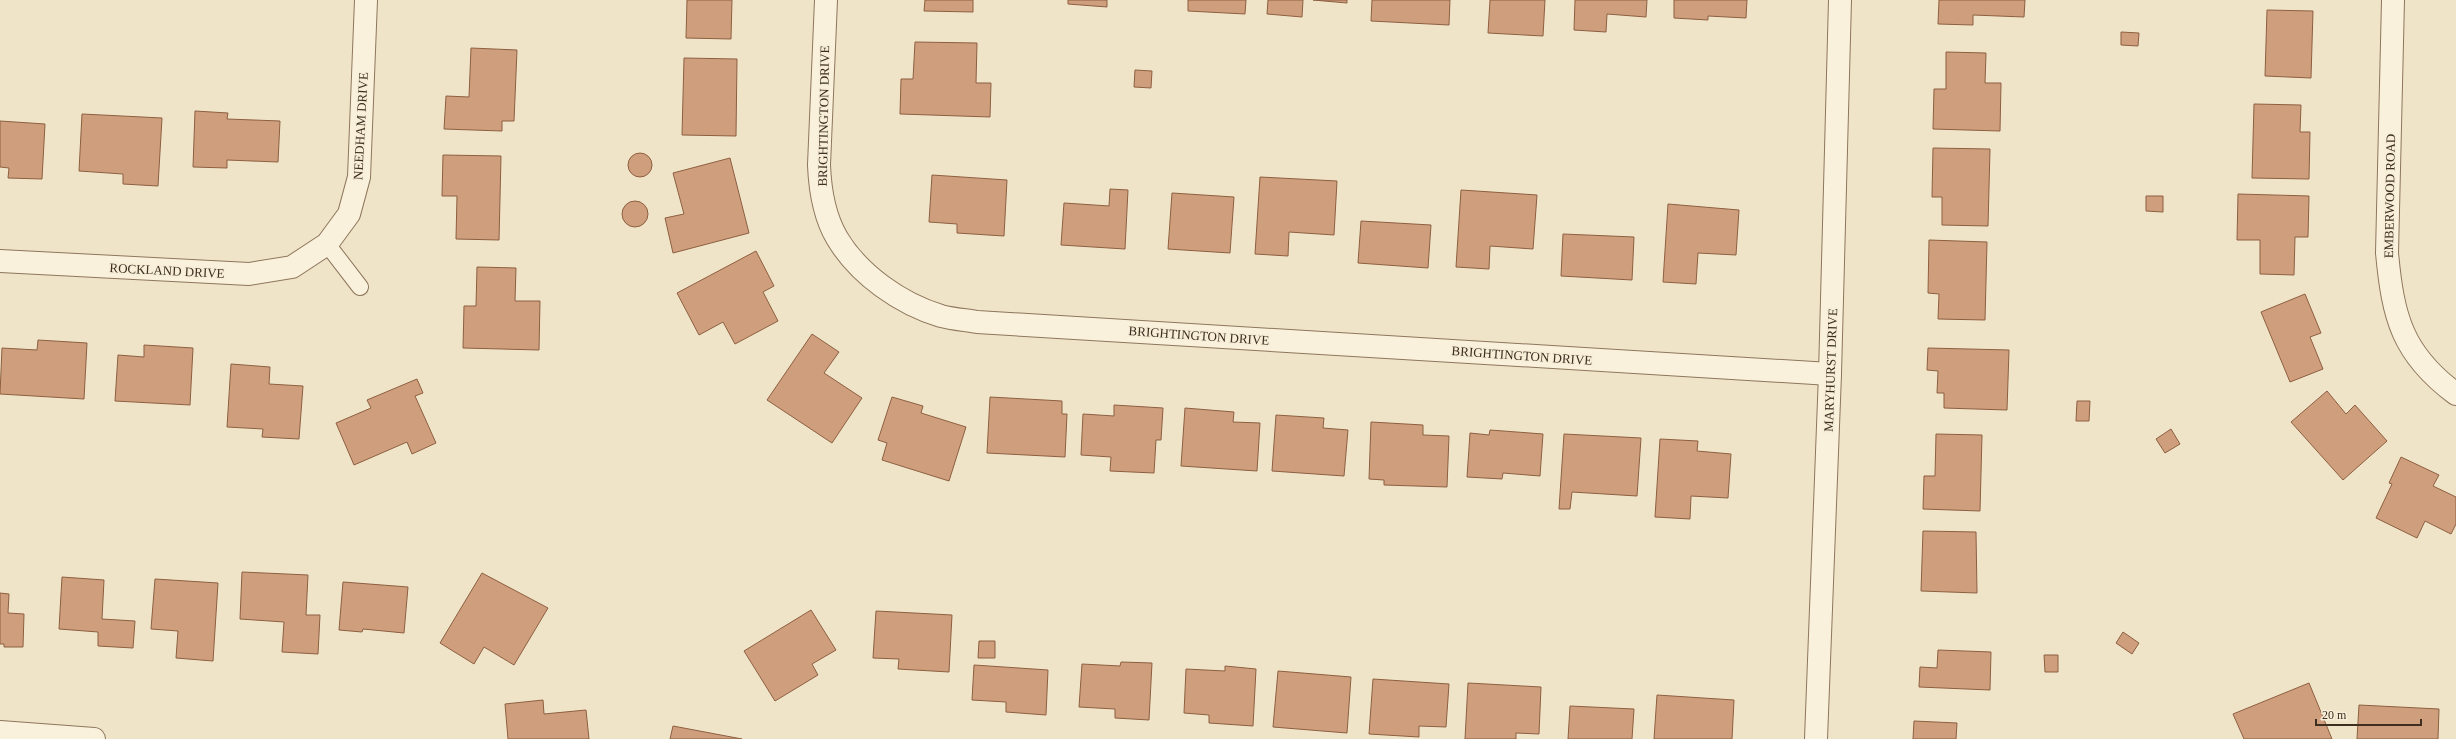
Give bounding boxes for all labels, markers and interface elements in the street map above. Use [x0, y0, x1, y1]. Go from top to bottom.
street label: BRIGHTINGTON DRIVE [815, 45, 832, 187]
street label: NEEDHAM DRIVE [350, 72, 371, 180]
street label: EMBERWOOD ROAD [2381, 134, 2398, 258]
street label: ROCKLAND DRIVE [109, 260, 225, 281]
street label: MARYHURST DRIVE [1821, 308, 1840, 432]
street label: BRIGHTINGTON DRIVE [1128, 323, 1270, 348]
street label: BRIGHTINGTON DRIVE [1451, 343, 1593, 368]
scale bar [2316, 701, 2421, 727]
text: 20 m [2322, 708, 2347, 722]

